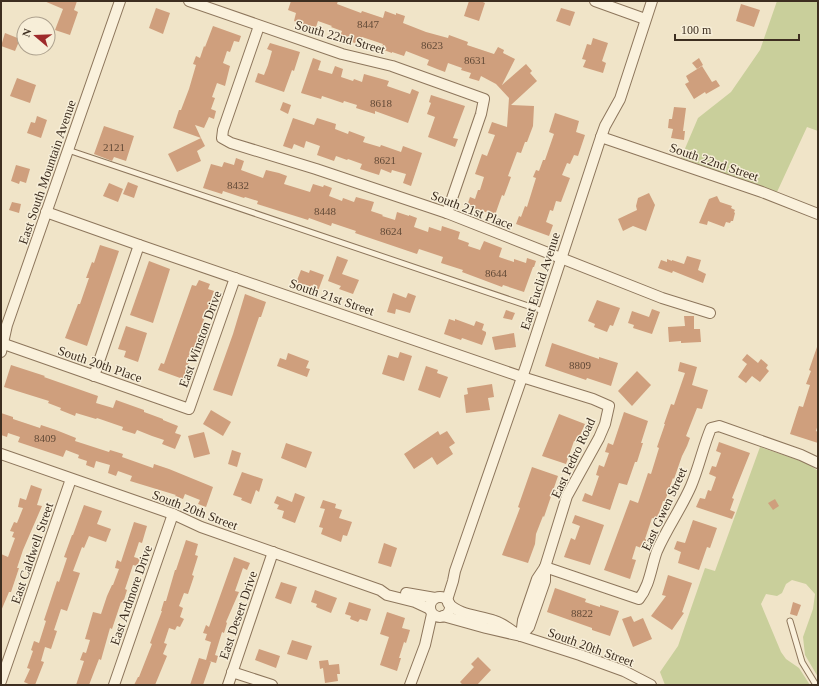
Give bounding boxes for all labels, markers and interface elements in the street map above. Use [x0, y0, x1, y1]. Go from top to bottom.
north arrow [16, 16, 56, 56]
scale bar [675, 16, 799, 42]
street label: South 22nd Street [293, 17, 387, 57]
house number: 8447 [357, 18, 380, 30]
text: 100 m [681, 23, 712, 37]
text: N [20, 27, 34, 38]
house number: 8623 [421, 39, 444, 51]
house number: 8631 [464, 54, 486, 66]
house number: 8618 [370, 97, 393, 109]
street label: East South Mountain Avenue [15, 98, 79, 246]
street label: South 22nd Street [668, 140, 761, 184]
house number: 2121 [103, 141, 125, 153]
house number: 8621 [374, 154, 396, 166]
house number: 8432 [227, 179, 249, 191]
street label: South 21st Place [429, 187, 515, 233]
house number: 8448 [314, 205, 337, 217]
house number: 8624 [380, 225, 403, 237]
street label: East Euclid Avenue [517, 230, 563, 332]
house number: 8644 [485, 267, 508, 279]
street label: South 21st Street [288, 275, 377, 319]
street label: East Winston Drive [176, 288, 225, 389]
street label: South 20th Place [56, 343, 144, 386]
house number: 8809 [569, 359, 592, 371]
street label: East Pedro Road [548, 415, 598, 500]
house number: 8409 [34, 432, 57, 444]
street label: East Gwen Street [638, 465, 690, 553]
street label: South 20th Street [150, 487, 240, 533]
street label: East Caldwell Street [8, 500, 56, 606]
street label: East Ardmore Drive [107, 543, 155, 647]
street label: East Desert Drive [216, 569, 260, 661]
house number: 8822 [571, 607, 593, 619]
street label: South 20th Street [546, 625, 636, 670]

